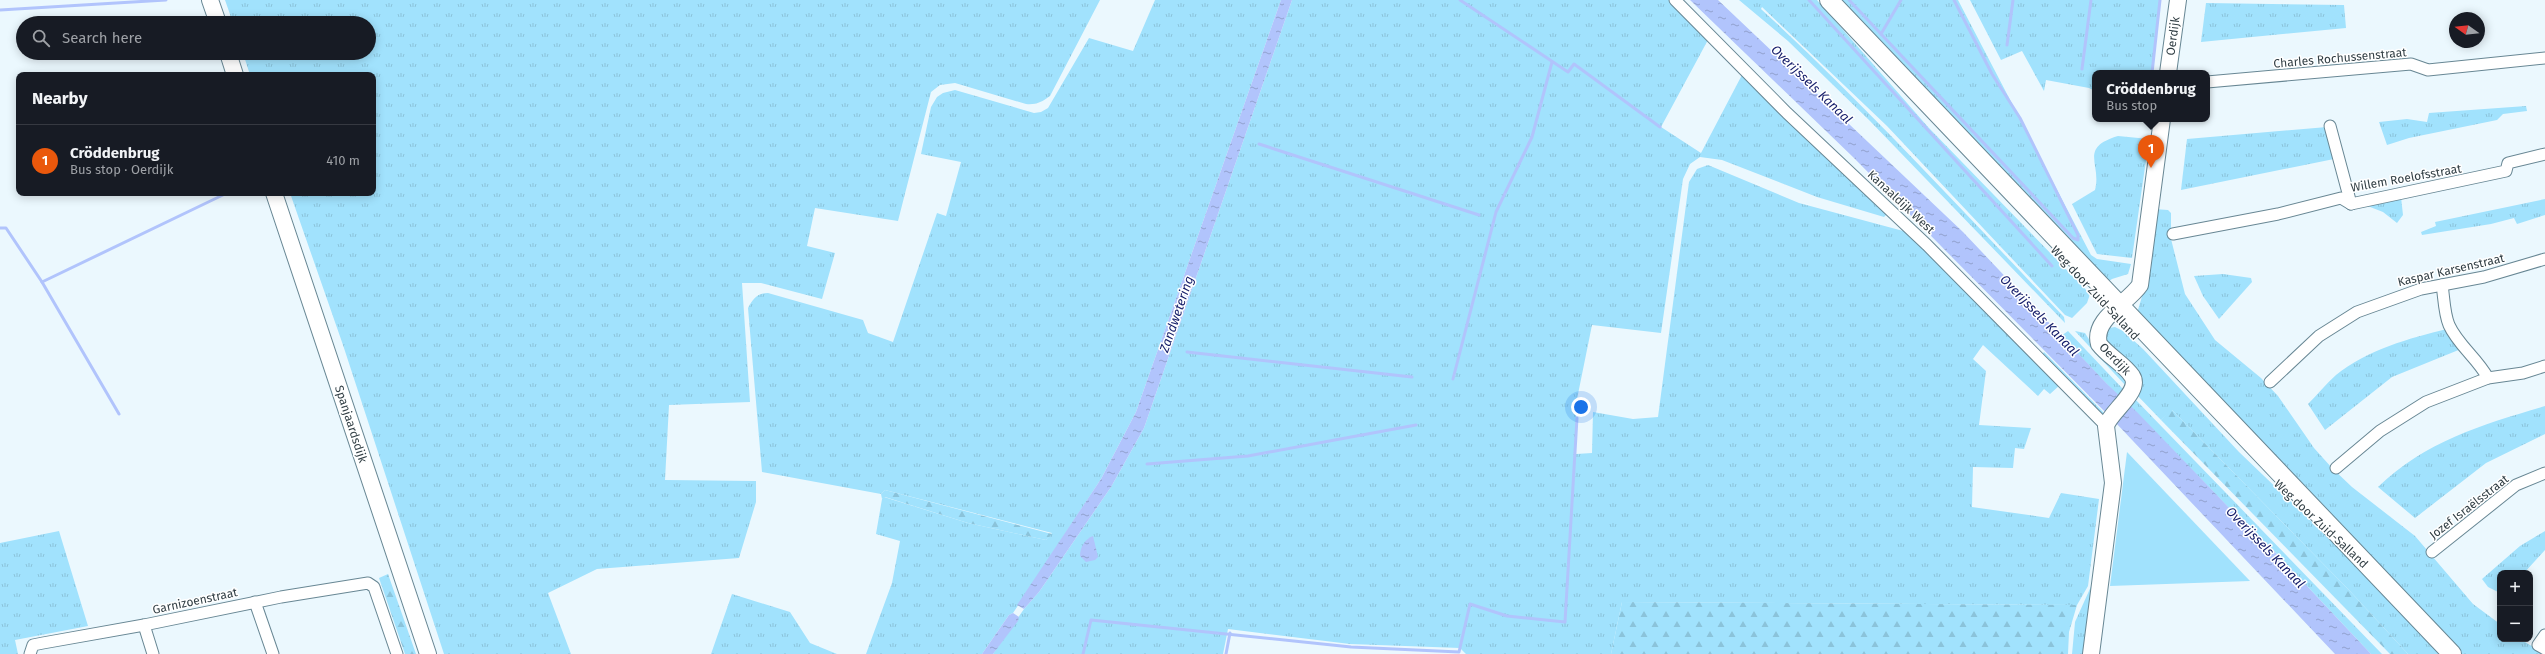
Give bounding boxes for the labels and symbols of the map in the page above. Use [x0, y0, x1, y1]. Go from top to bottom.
north arrow [2449, 12, 2485, 48]
street label: Oerdijk [2163, 15, 2183, 56]
water label: Overijssels Kanaal [1768, 42, 1855, 127]
street label: Charles Rochussenstraat [2273, 45, 2408, 71]
pin: 1 [2138, 135, 2164, 168]
street label: Willem Roelofsstraat [2349, 161, 2463, 195]
street label: Kanaaldijk West [1865, 167, 1938, 237]
street label: Weg door Zuid-Salland [2048, 243, 2142, 343]
street label: Kaspar Karsenstraat [2396, 251, 2506, 289]
water label: Overijssels Kanaal [1997, 272, 2082, 359]
water label: Zandwetering [1156, 274, 1197, 355]
street label: Oerdijk [2096, 340, 2134, 379]
street label: Spanjaardsdijk [332, 384, 370, 465]
your location [1571, 397, 1591, 417]
street label: Jozef Israëlsstraat [2427, 471, 2512, 542]
street label: Weg door Zuid-Salland [2271, 477, 2371, 571]
water label: Overijssels Kanaal [2223, 504, 2308, 591]
street label: Garnizoenstraat [151, 585, 239, 617]

